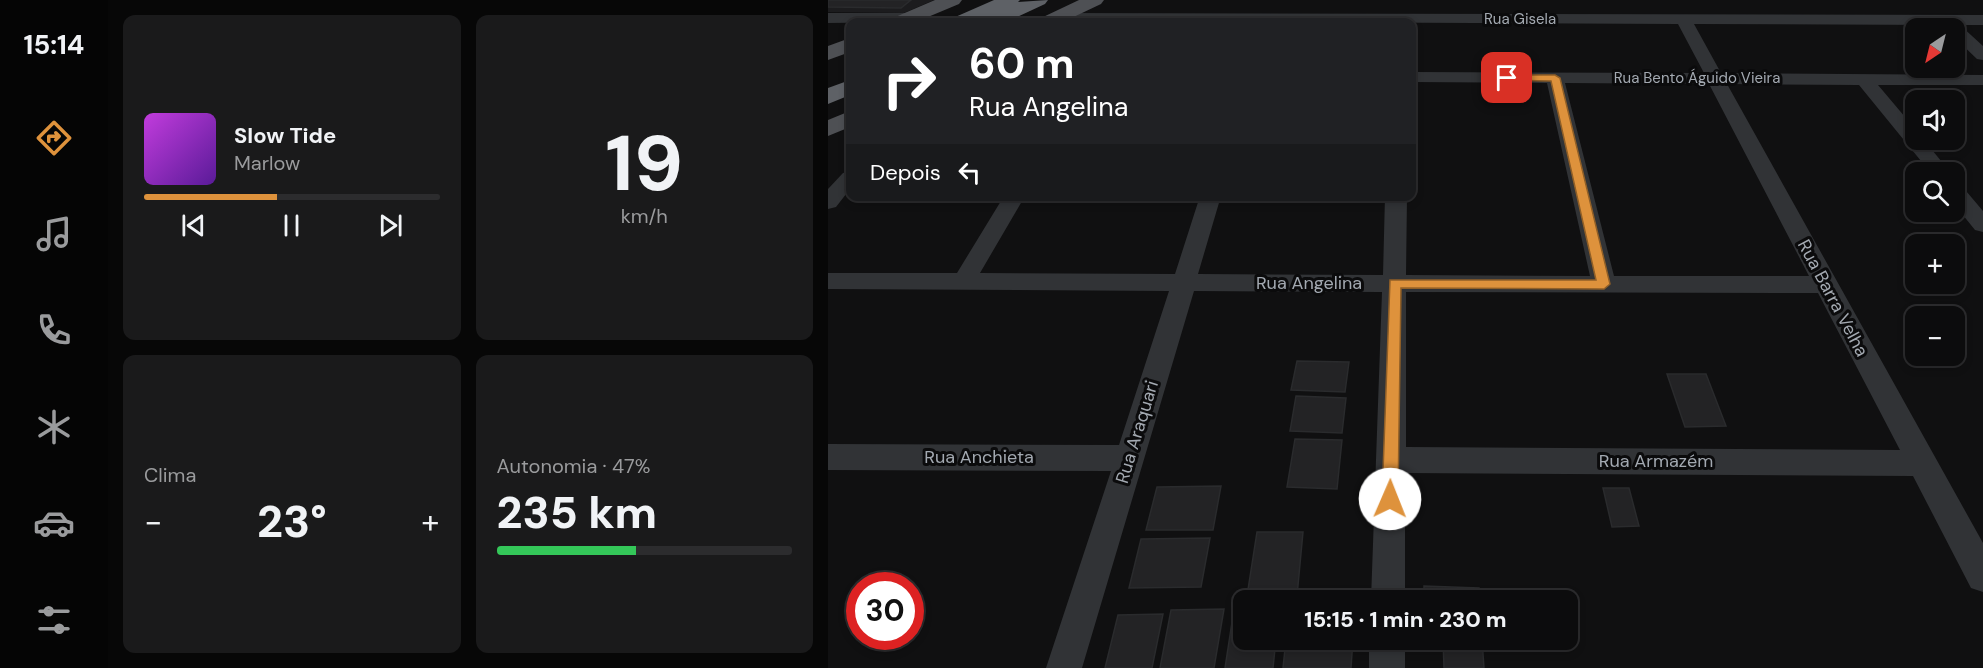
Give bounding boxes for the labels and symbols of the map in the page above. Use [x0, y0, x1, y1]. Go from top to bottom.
street label: Rua Gisela [1484, 9, 1556, 29]
north arrow [1905, 18, 1965, 78]
pin [1481, 52, 1532, 103]
street label: Rua Bento Águido Vieira [1614, 68, 1780, 88]
street label: Rua Barra Velha [1792, 235, 1874, 361]
street label: Rua Angelina [1256, 271, 1362, 295]
street label: Rua Araquari [1110, 378, 1164, 486]
street label: Rua Anchieta [924, 445, 1034, 469]
street label: Rua Armazém [1599, 449, 1713, 473]
position arrow [1358, 467, 1422, 531]
speed limit sign: 30 [846, 572, 924, 650]

